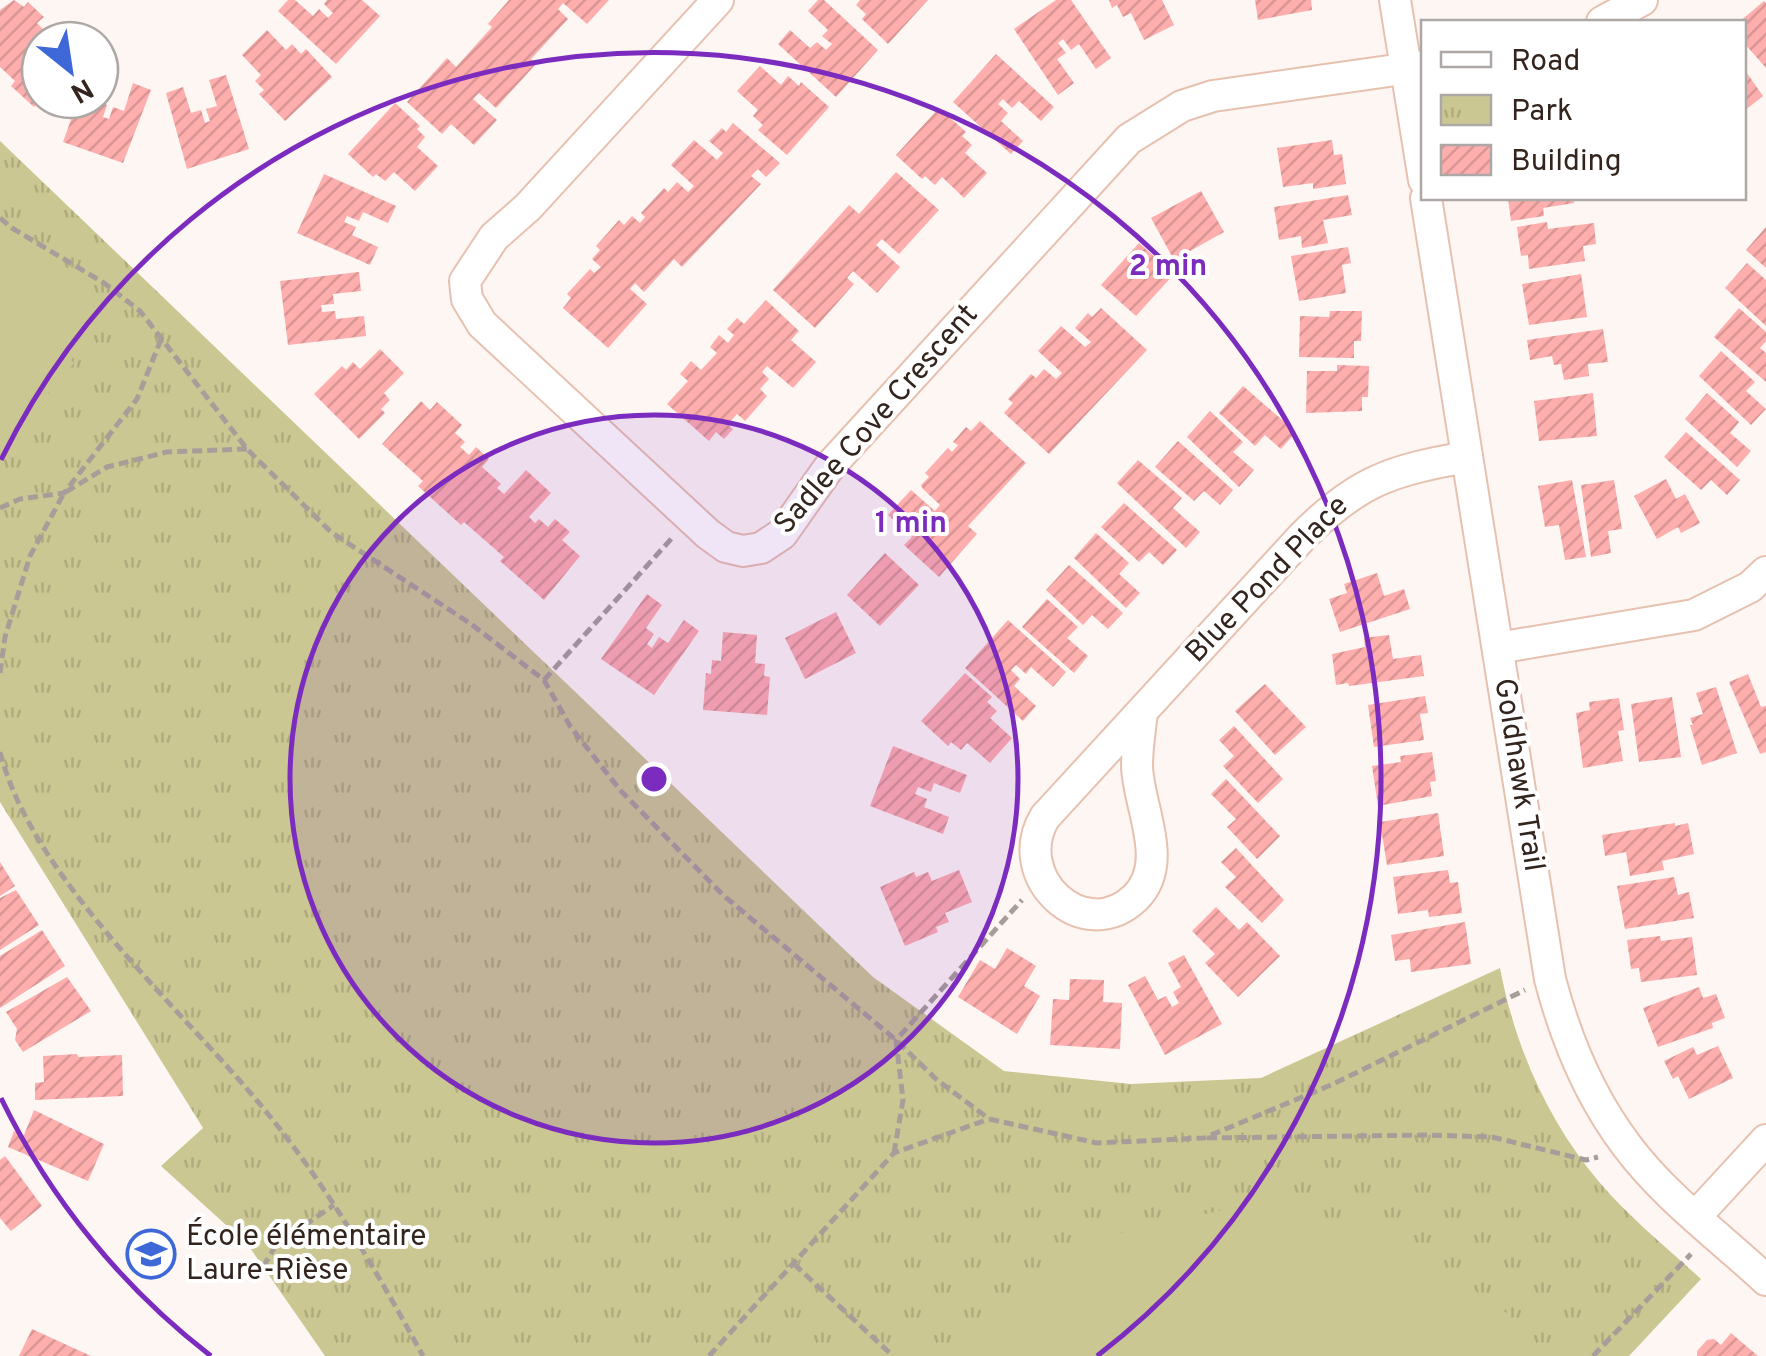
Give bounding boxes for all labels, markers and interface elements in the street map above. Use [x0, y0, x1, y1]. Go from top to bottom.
north arrow [20, 20, 120, 120]
legend [1421, 20, 1746, 200]
text: Road [1511, 44, 1580, 81]
text: N [63, 68, 99, 110]
text: Park [1511, 94, 1573, 131]
text: Building [1511, 144, 1622, 181]
text: 2 min [1129, 249, 1207, 286]
street label: Sadlee Cove Crescent [767, 297, 987, 543]
street label: Blue Pond Place [1179, 488, 1357, 672]
text: 1 min [875, 506, 947, 543]
street label: Goldhawk Trail [1484, 676, 1552, 874]
centre of rings [636, 761, 672, 797]
place label: École élémentaire Laure-Rièse [186, 1217, 426, 1290]
school or university icon: École élémentaire Laure-Rièse [125, 1228, 177, 1280]

